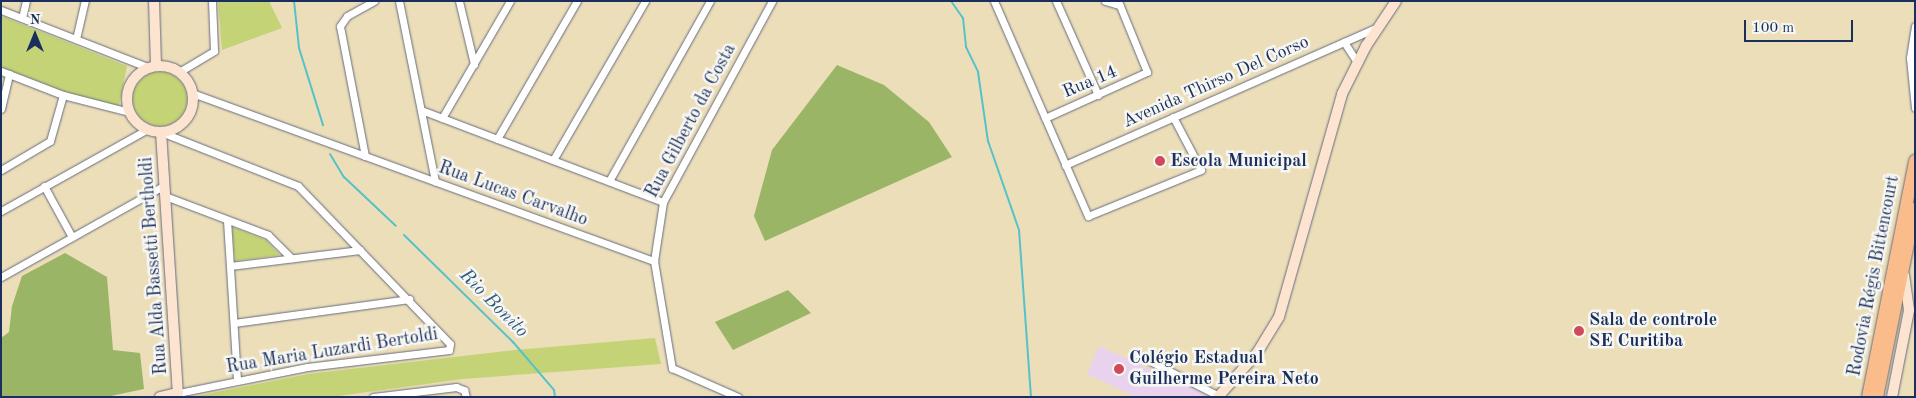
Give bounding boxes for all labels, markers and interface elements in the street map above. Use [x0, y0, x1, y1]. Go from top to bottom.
north arrow [10, 10, 60, 60]
scale bar [1746, 10, 1855, 42]
text: N [30, 13, 40, 27]
text: 100 m [1752, 21, 1794, 36]
street label: Avenida Thirso Del Corso [1120, 31, 1312, 133]
street label: Rua Gilberto da Costa [641, 40, 741, 202]
street label: Rua 14 [1059, 61, 1121, 103]
place label: Escola Municipal [1170, 150, 1307, 172]
marker: Escola Municipal [1154, 155, 1166, 167]
street label: Rua Alda Bassetti Bertholdi [136, 156, 172, 376]
street label: Rua Lucas Carvalho [435, 157, 591, 231]
street label: Rodovia Régis Bittencourt [1844, 174, 1904, 378]
water label: Rio Bonito [454, 265, 532, 343]
place label: Sala de controle SE Curitiba [1589, 310, 1717, 352]
street label: Rua Maria Luzardi Bertoldi [225, 324, 439, 378]
marker: Sala de controle SE Curitiba [1573, 325, 1585, 337]
place label: Colégio Estadual Guilherme Pereira Neto [1129, 348, 1319, 390]
marker: Colégio Estadual Guilherme Pereira Neto [1113, 363, 1125, 375]

